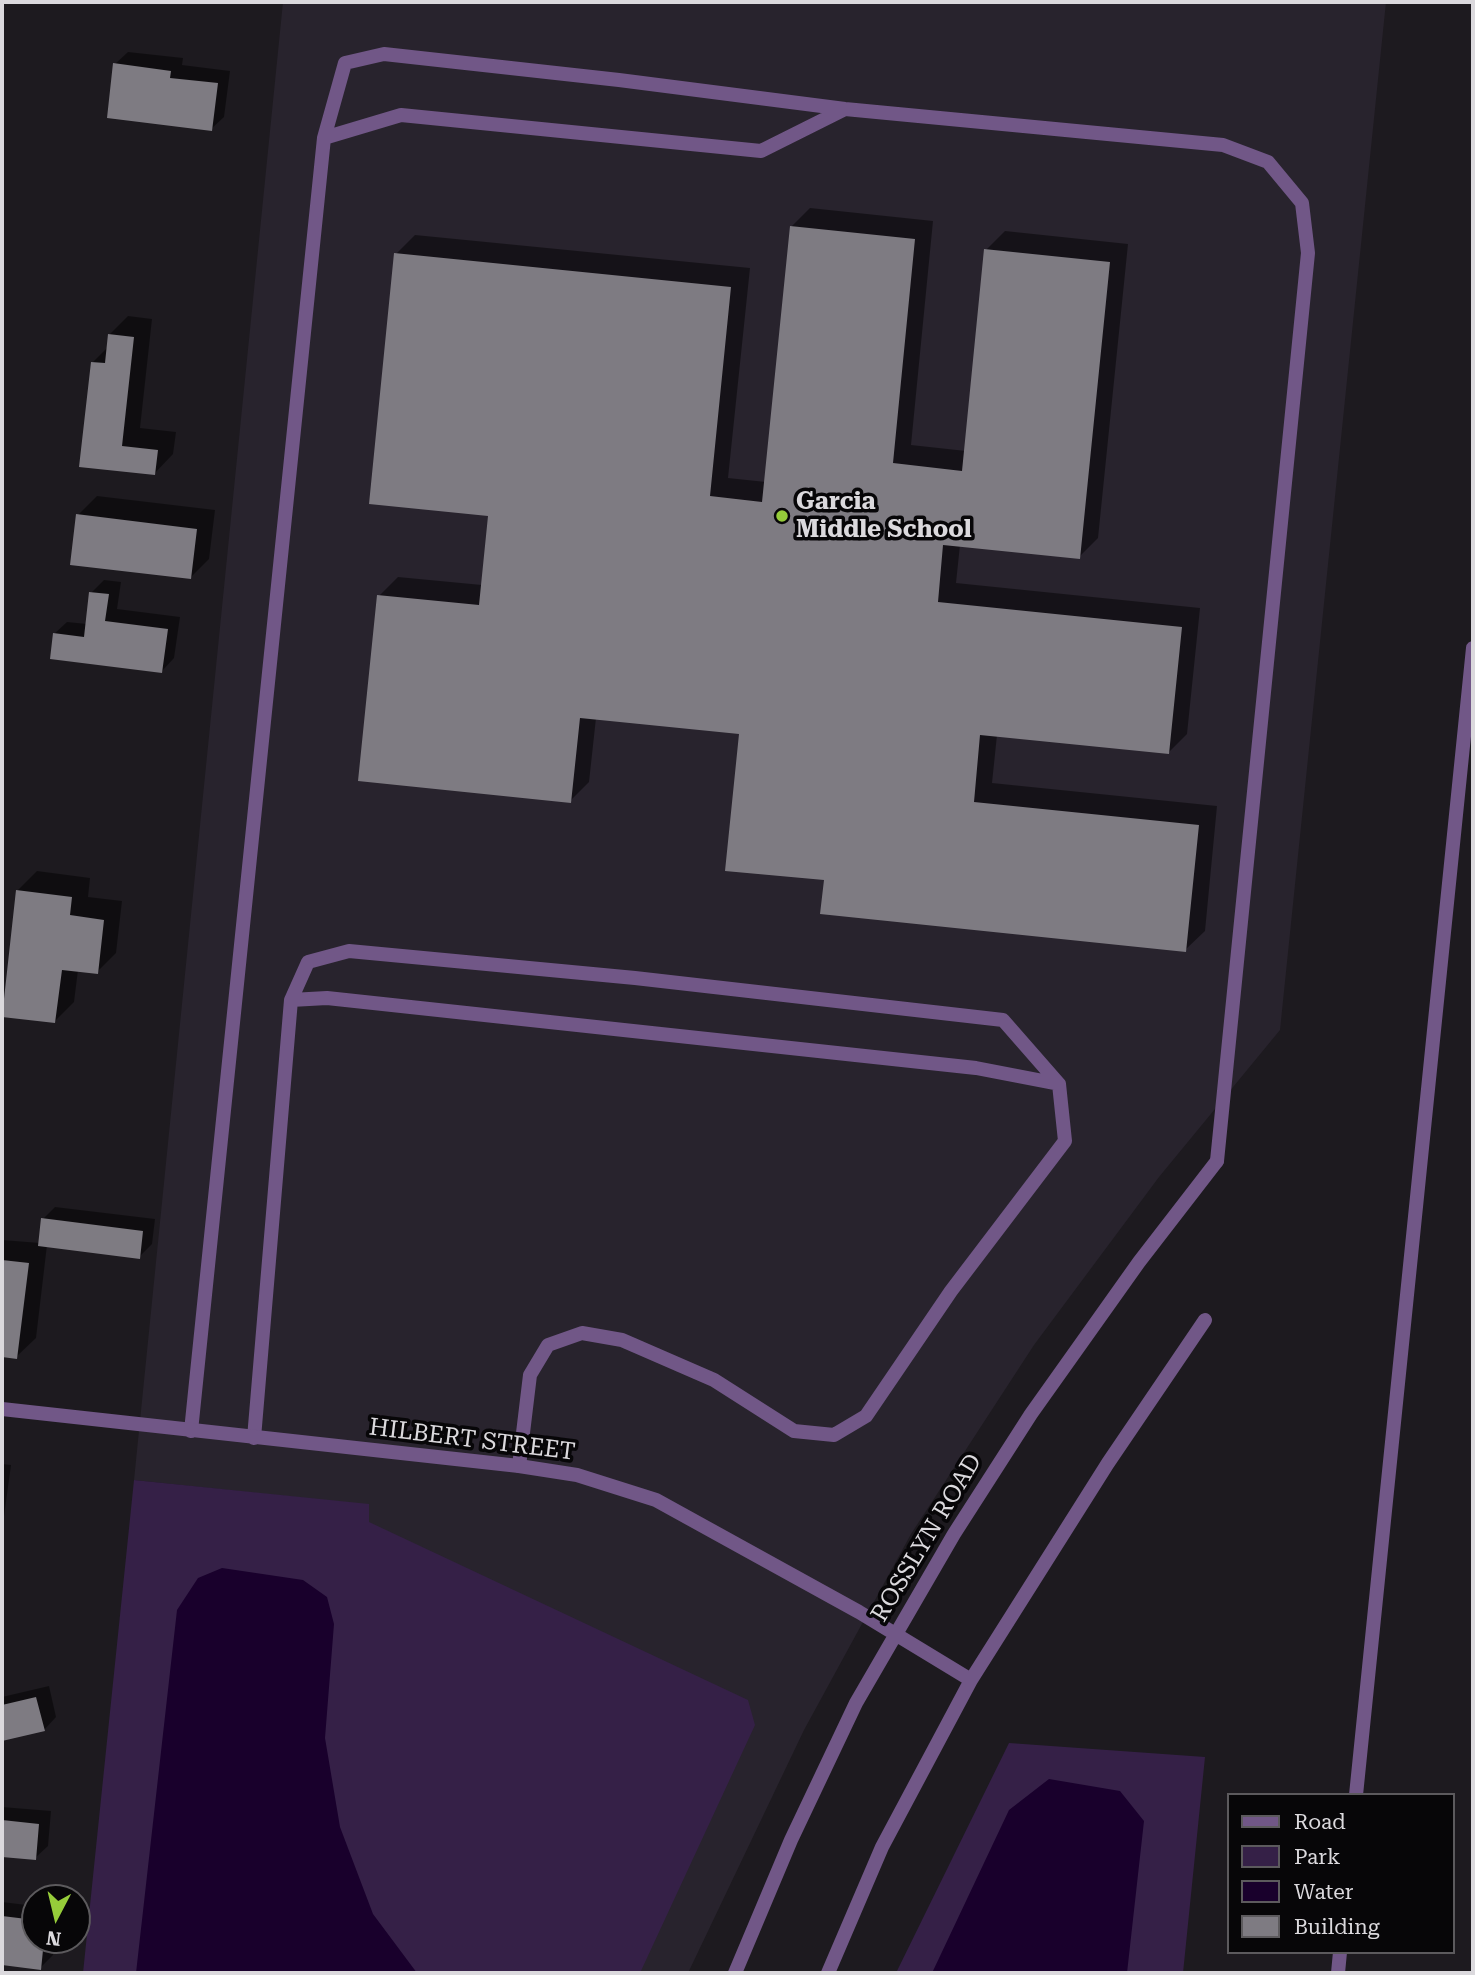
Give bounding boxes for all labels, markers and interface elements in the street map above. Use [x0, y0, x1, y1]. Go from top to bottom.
place label: Garcia Middle School [796, 488, 972, 544]
marker: Garcia Middle School [774, 508, 790, 524]
street label: HILBERT STREET [367, 1413, 577, 1467]
street label: ROSSLYN ROAD [866, 1449, 988, 1627]
legend [1226, 1793, 1454, 1954]
text: Road [1294, 1810, 1346, 1834]
text: Park [1294, 1845, 1340, 1869]
text: Water [1294, 1880, 1353, 1904]
north arrow [21, 1884, 91, 1954]
text: Building [1294, 1915, 1380, 1939]
text: N [45, 1926, 62, 1951]

